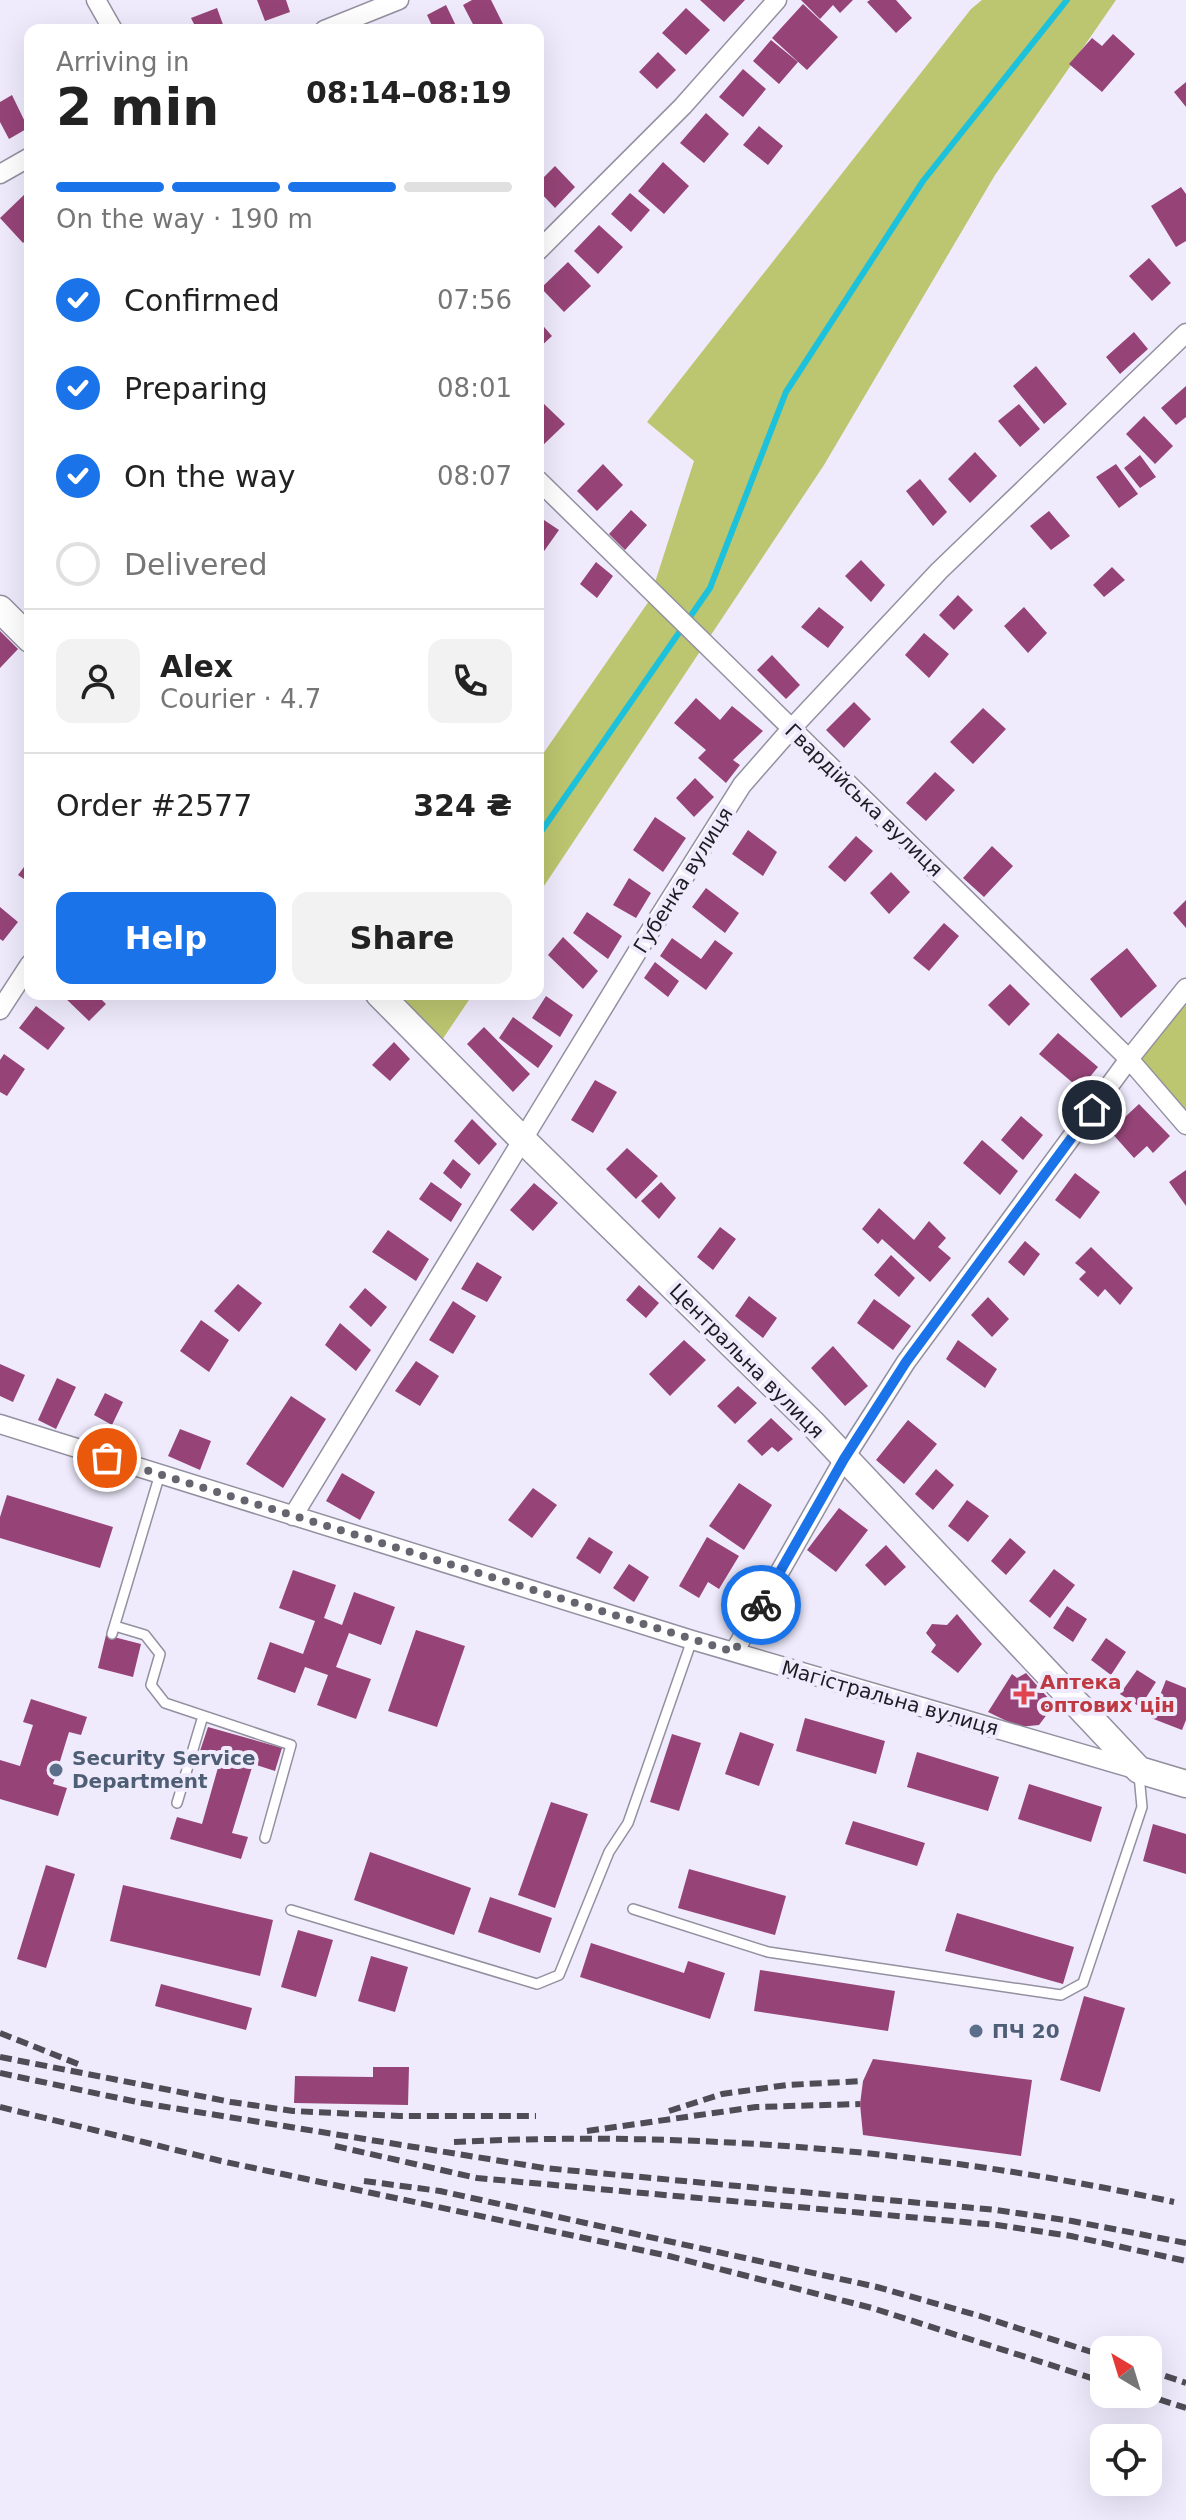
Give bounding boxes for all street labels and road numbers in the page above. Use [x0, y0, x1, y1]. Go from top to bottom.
street label: Гвардійська вулиця [780, 718, 948, 882]
street label: Губенка вулиця [628, 803, 738, 957]
street label: Центральна вулиця [665, 1279, 829, 1443]
street label: Магістральна вулиця [779, 1656, 1001, 1740]

